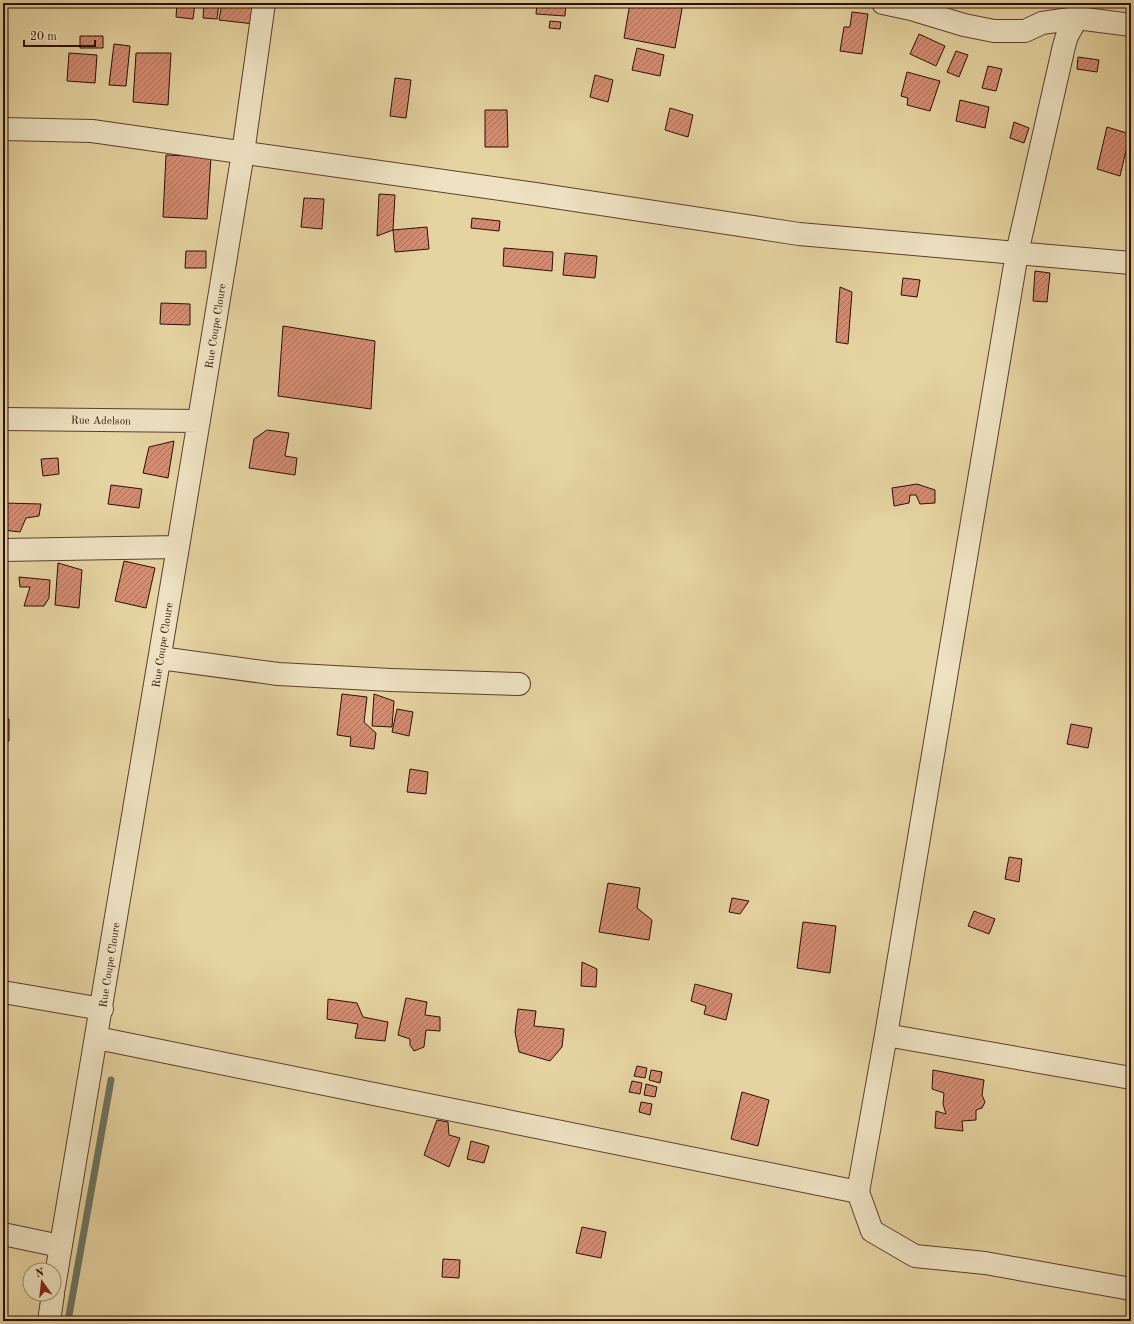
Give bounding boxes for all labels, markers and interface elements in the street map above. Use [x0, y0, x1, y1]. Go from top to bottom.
scale bar [24, 22, 95, 48]
text: 20 m [30, 31, 57, 43]
street label: Rue Coupe Cloure [204, 283, 229, 369]
street label: Rue Adelson [71, 415, 131, 428]
street label: Rue Coupe Cloure [151, 602, 176, 688]
street label: Rue Coupe Cloure [98, 922, 123, 1008]
north arrow [22, 1262, 62, 1302]
text: N [34, 1267, 46, 1280]

